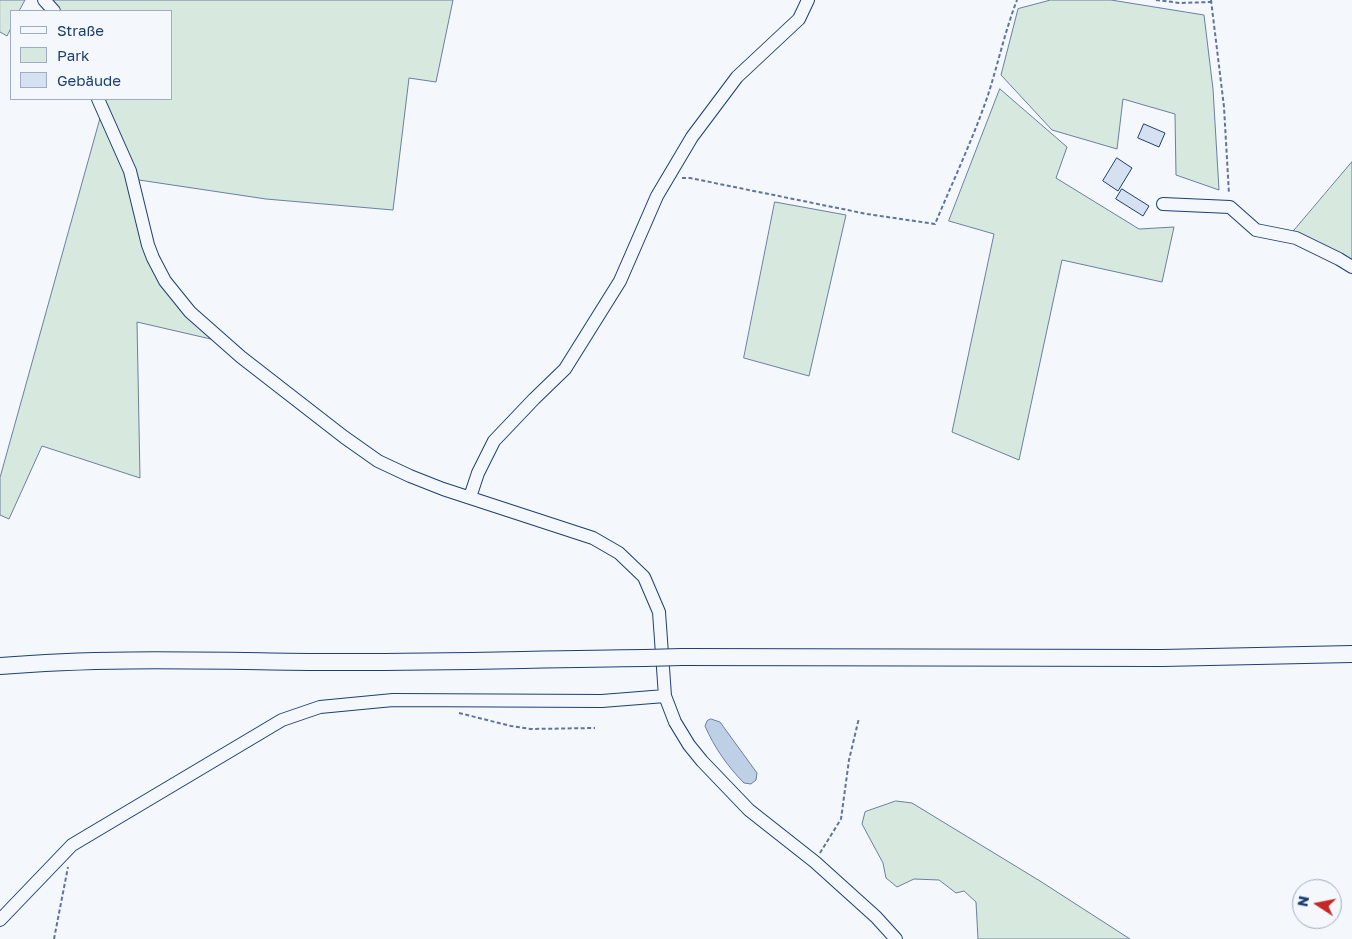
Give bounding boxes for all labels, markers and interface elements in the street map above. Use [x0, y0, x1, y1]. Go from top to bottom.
legend [10, 10, 172, 100]
text: Straße [57, 21, 104, 39]
text: Park [57, 46, 89, 64]
text: Gebäude [57, 71, 121, 89]
north arrow [1292, 879, 1342, 929]
text: N [1293, 894, 1312, 908]

